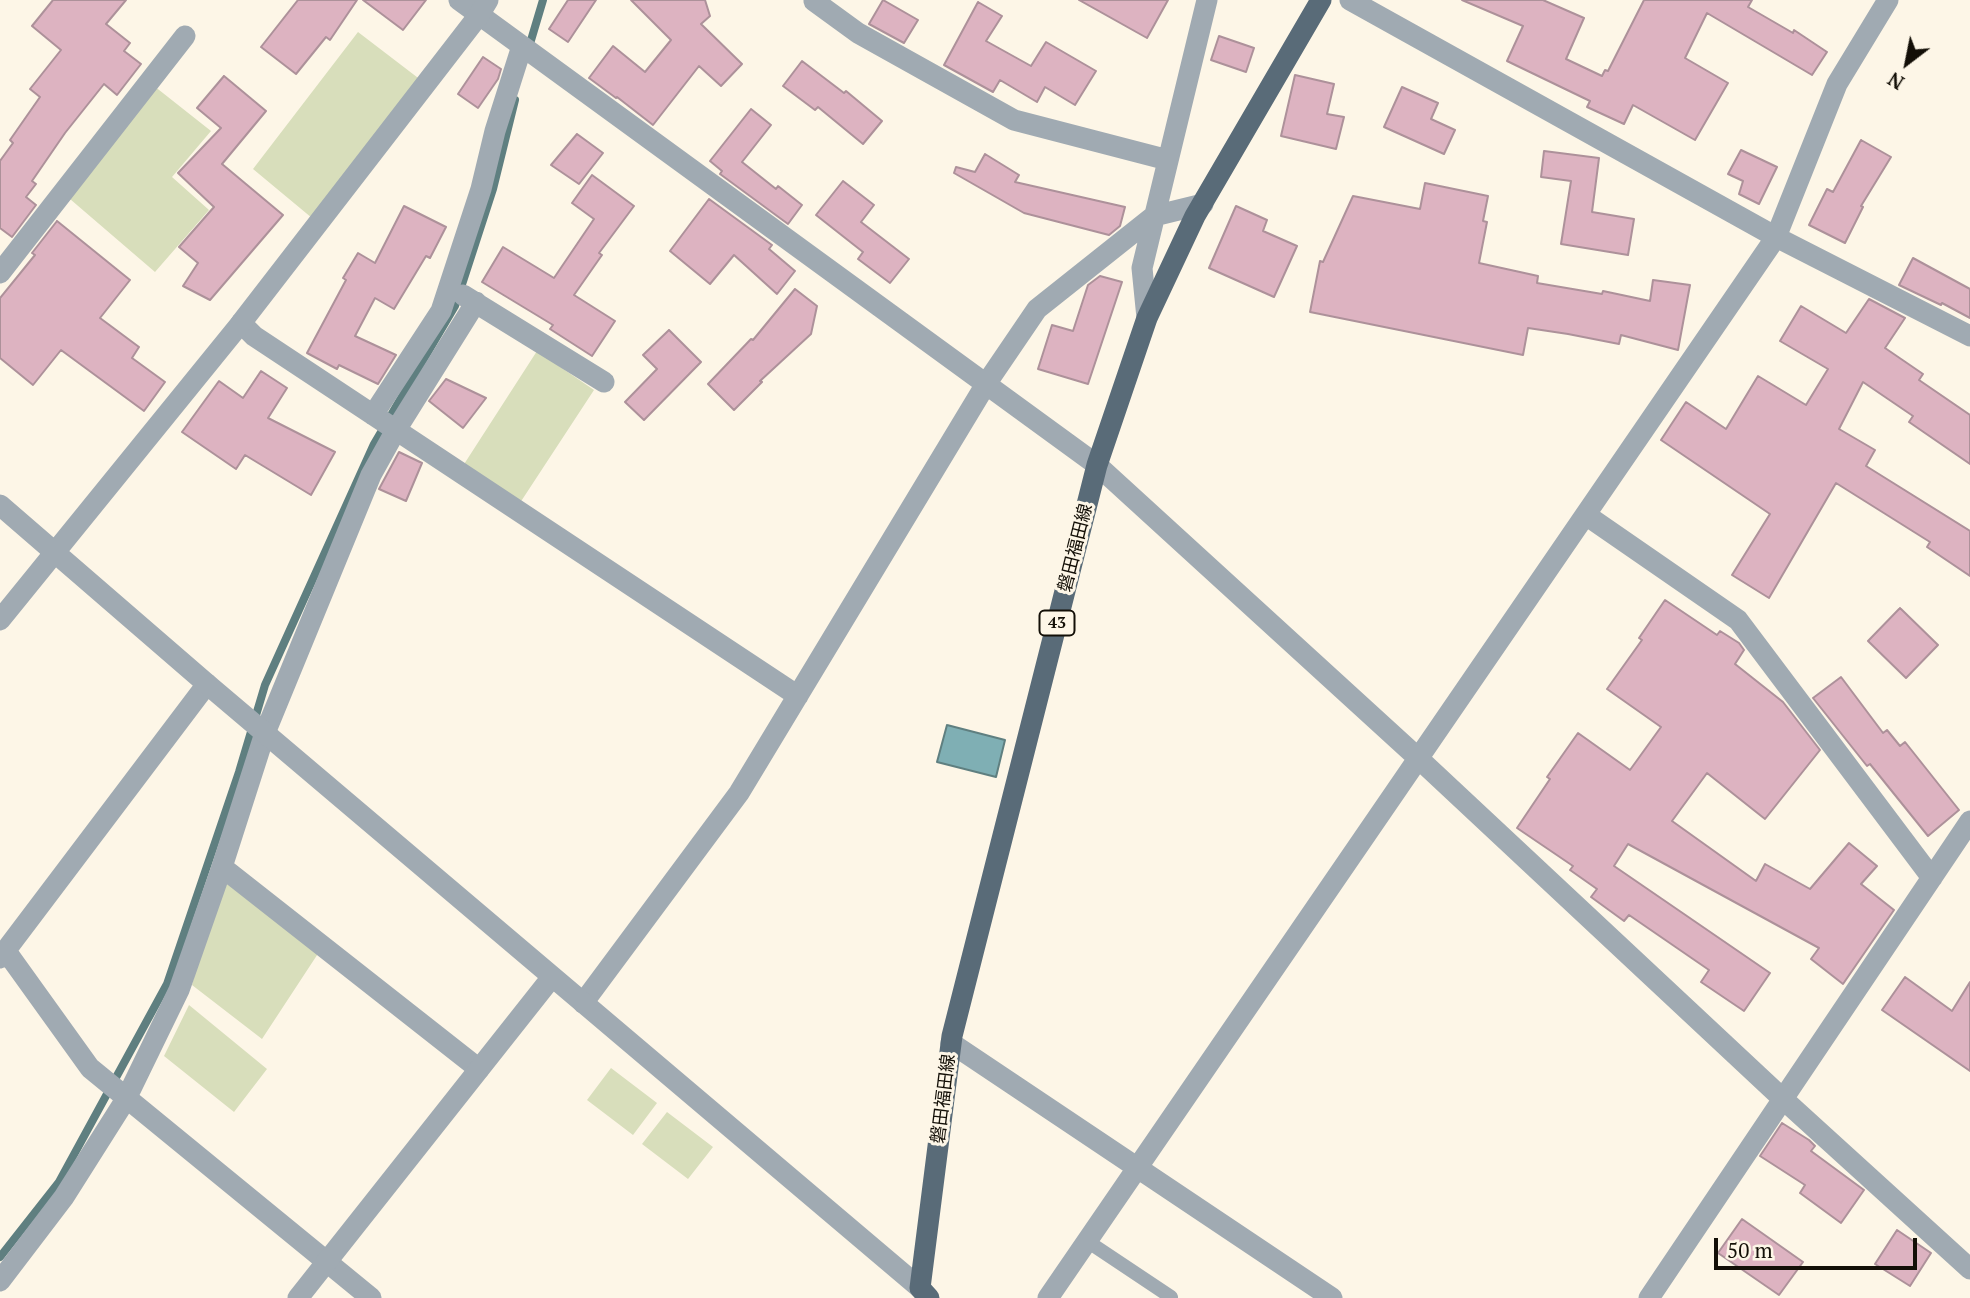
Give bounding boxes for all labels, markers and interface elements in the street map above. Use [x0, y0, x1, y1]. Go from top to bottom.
north arrow [1872, 28, 1942, 98]
text: N [1883, 67, 1908, 96]
street label: 磐田福田線 [1055, 502, 1097, 594]
road number: 43 [1040, 610, 1074, 636]
street label: 磐田福田線 [928, 1053, 960, 1145]
scale bar [1718, 1224, 1921, 1268]
text: 50 m [1727, 1236, 1773, 1264]

